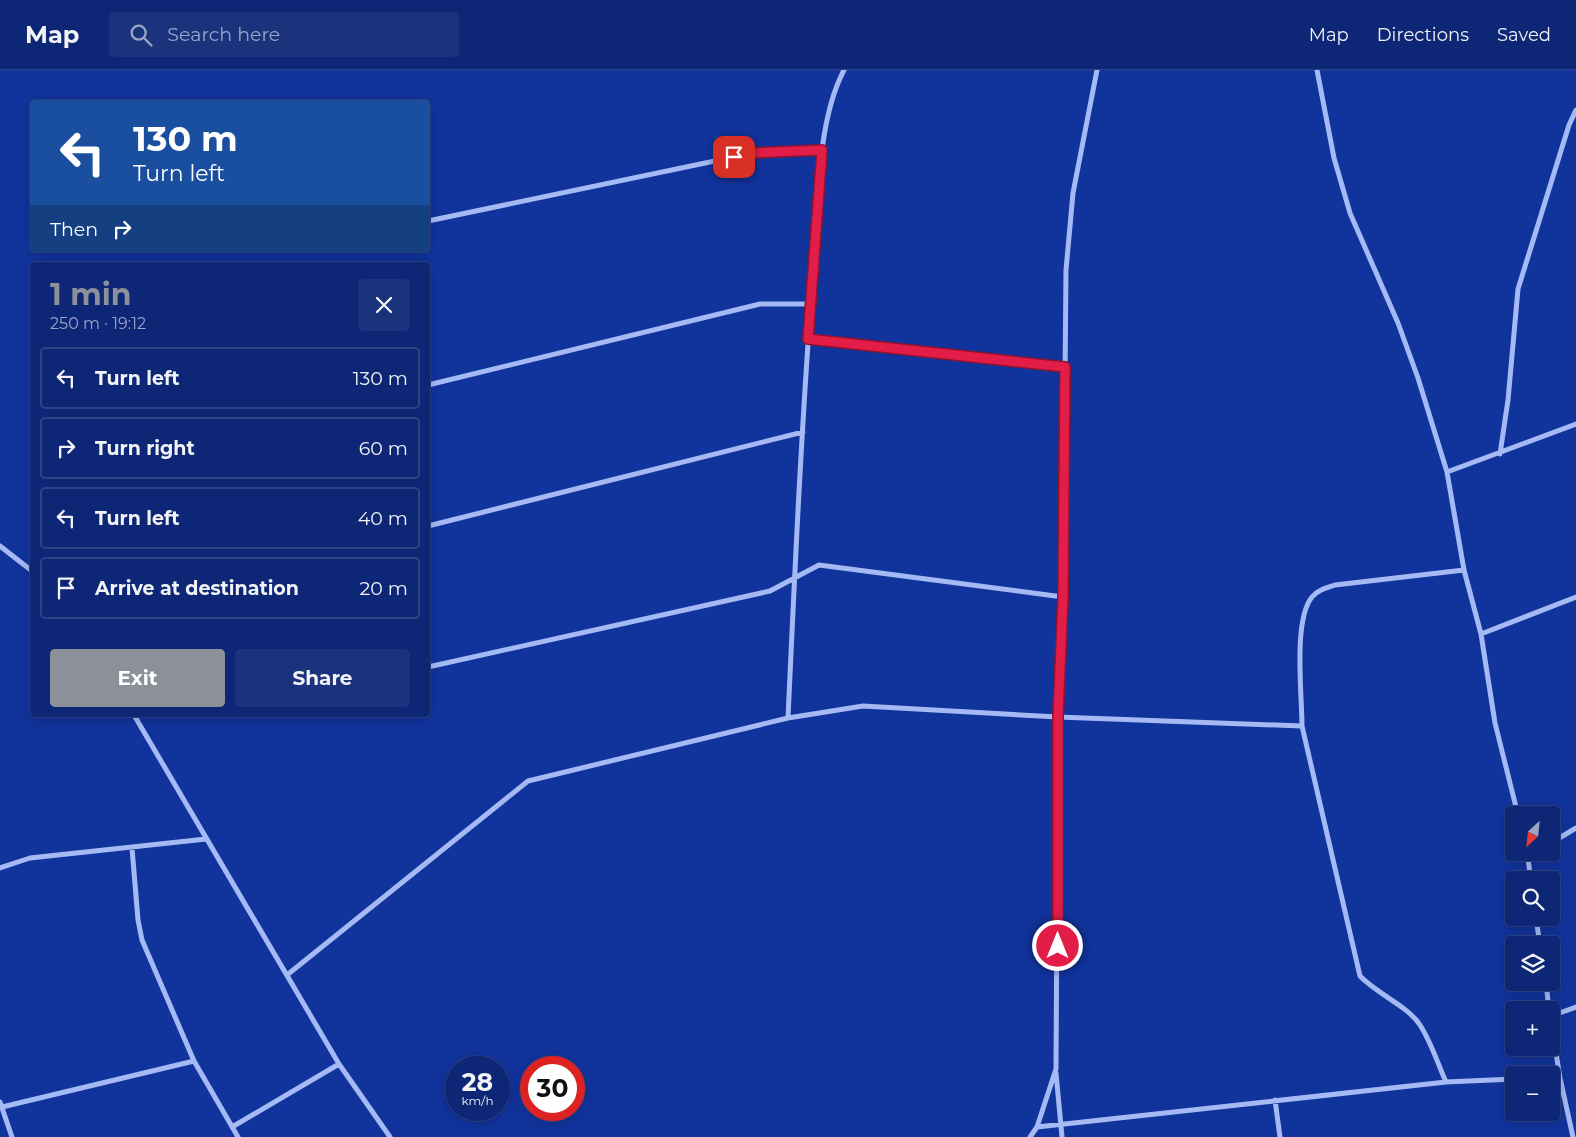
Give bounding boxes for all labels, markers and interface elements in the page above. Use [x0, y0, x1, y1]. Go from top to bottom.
search box [109, 12, 459, 57]
text: Map [25, 20, 79, 49]
icon: search [127, 21, 155, 49]
text: Search here [167, 23, 280, 46]
text: Map [1309, 24, 1349, 46]
text: Directions [1377, 24, 1469, 46]
text: Saved [1497, 24, 1551, 46]
text: 130 m [133, 117, 238, 160]
icon: left [50, 120, 115, 185]
pin [713, 136, 755, 178]
icon: arrive [720, 143, 748, 171]
text: Turn left [133, 160, 225, 187]
icon: right [108, 215, 136, 243]
text: Then [50, 218, 98, 241]
text: 1 min [50, 276, 131, 313]
button: close [358, 279, 410, 331]
text: 250 m · 19:12 [50, 314, 146, 333]
icon: left [52, 364, 80, 392]
text: Turn left [95, 367, 180, 390]
text: 130 m [353, 367, 408, 390]
icon: right [52, 434, 80, 462]
text: Turn right [95, 437, 195, 460]
text: 60 m [359, 437, 408, 460]
icon: left [52, 504, 80, 532]
text: Turn left [95, 507, 180, 530]
text: 40 m [358, 507, 408, 530]
icon: arrive [52, 574, 80, 602]
text: Arrive at destination [95, 577, 299, 600]
text: 20 m [360, 577, 408, 600]
button: Exit [50, 649, 225, 707]
button: Share [235, 649, 410, 707]
north arrow [1505, 806, 1560, 861]
map controls [1505, 806, 1560, 1121]
button: search [1505, 871, 1560, 926]
position arrow [1031, 919, 1083, 971]
button: layers [1505, 936, 1560, 991]
button: + [1505, 1001, 1560, 1056]
speed limit sign: 30 [520, 1056, 585, 1121]
button: − [1505, 1066, 1560, 1121]
text: 28 [462, 1067, 493, 1097]
text: km/h [461, 1093, 494, 1108]

